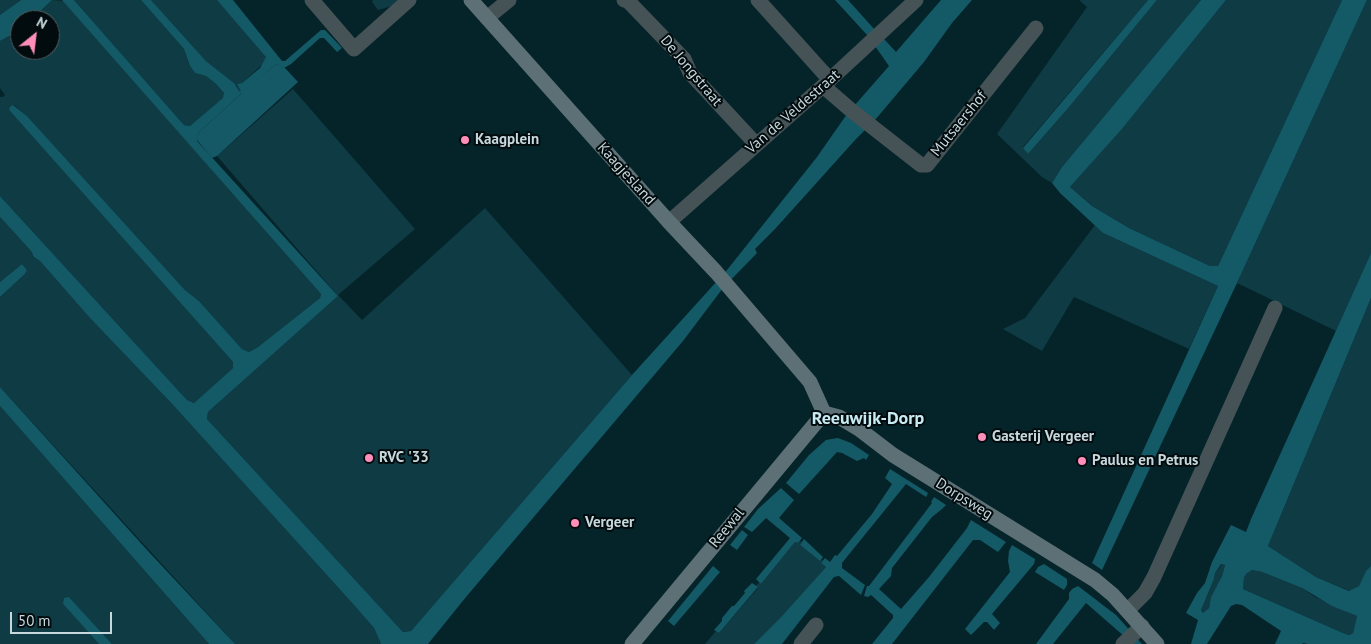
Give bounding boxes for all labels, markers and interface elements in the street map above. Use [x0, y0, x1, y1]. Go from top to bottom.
north arrow [10, 10, 60, 60]
text: N [33, 13, 50, 33]
street label: De Jongstraat [656, 32, 726, 110]
street label: Van de Veldestraat [742, 66, 844, 158]
street label: Mutsaershof [927, 88, 991, 160]
place label: Kaagplein [475, 131, 539, 149]
marker: Kaagplein [459, 134, 471, 146]
street label: Kaagjesland [593, 139, 659, 209]
district label: Reeuwijk-Dorp [812, 408, 924, 430]
place label: Gasterij Vergeer [992, 428, 1094, 446]
marker: Gasterij Vergeer [976, 431, 988, 443]
place label: RVC '33 [379, 449, 429, 467]
marker: RVC '33 [363, 452, 375, 464]
place label: Paulus en Petrus [1092, 452, 1198, 470]
marker: Paulus en Petrus [1076, 455, 1088, 467]
street label: Dorpsweg [932, 474, 996, 524]
street label: Reewal [706, 504, 748, 552]
place label: Vergeer [585, 514, 634, 532]
marker: Vergeer [569, 517, 581, 529]
scale bar [12, 602, 115, 634]
text: 50 m [18, 611, 51, 630]

